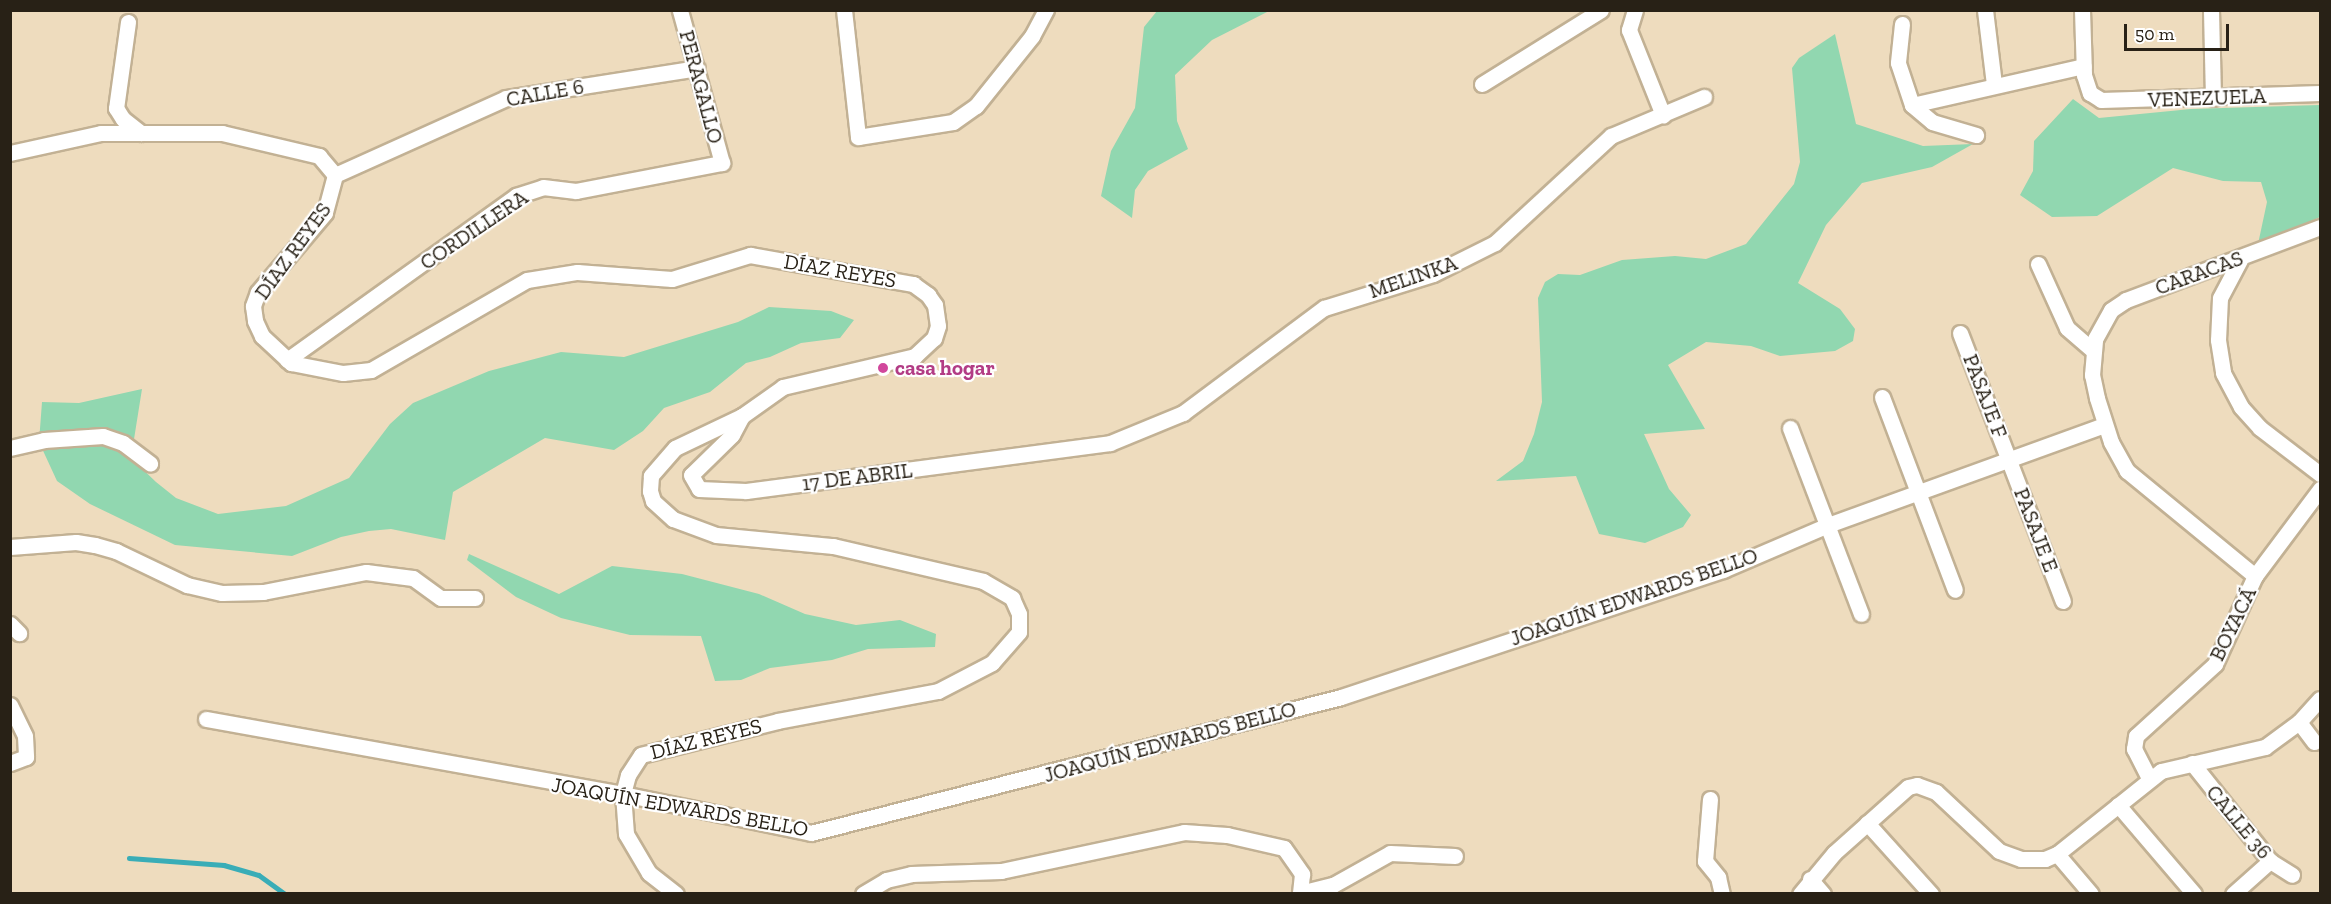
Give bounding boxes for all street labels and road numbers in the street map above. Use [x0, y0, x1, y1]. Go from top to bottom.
street label: PERAGALLO [674, 28, 728, 146]
street label: CALLE 6 [504, 74, 586, 112]
street label: VENEZUELA [2147, 83, 2267, 113]
street label: CORDILLERA [415, 185, 533, 275]
street label: DÍAZ REYES [249, 198, 337, 304]
street label: CARACAS [2152, 245, 2246, 301]
street label: DÍAZ REYES [782, 249, 898, 293]
street label: MELINKA [1366, 250, 1460, 304]
street label: PASAJE F [1958, 351, 2012, 441]
street label: 17 DE ABRIL [800, 458, 914, 496]
street label: PASAJE E [2008, 484, 2064, 576]
street label: JOAQUÍN EDWARDS BELLO [1507, 543, 1761, 651]
street label: BOYACÁ [2204, 583, 2262, 665]
street label: JOAQUÍN EDWARDS BELLO [1041, 696, 1299, 788]
street label: DÍAZ REYES [648, 713, 764, 765]
street label: JOAQUÍN EDWARDS BELLO [550, 772, 810, 842]
street label: CALLE 36 [2201, 780, 2277, 864]

